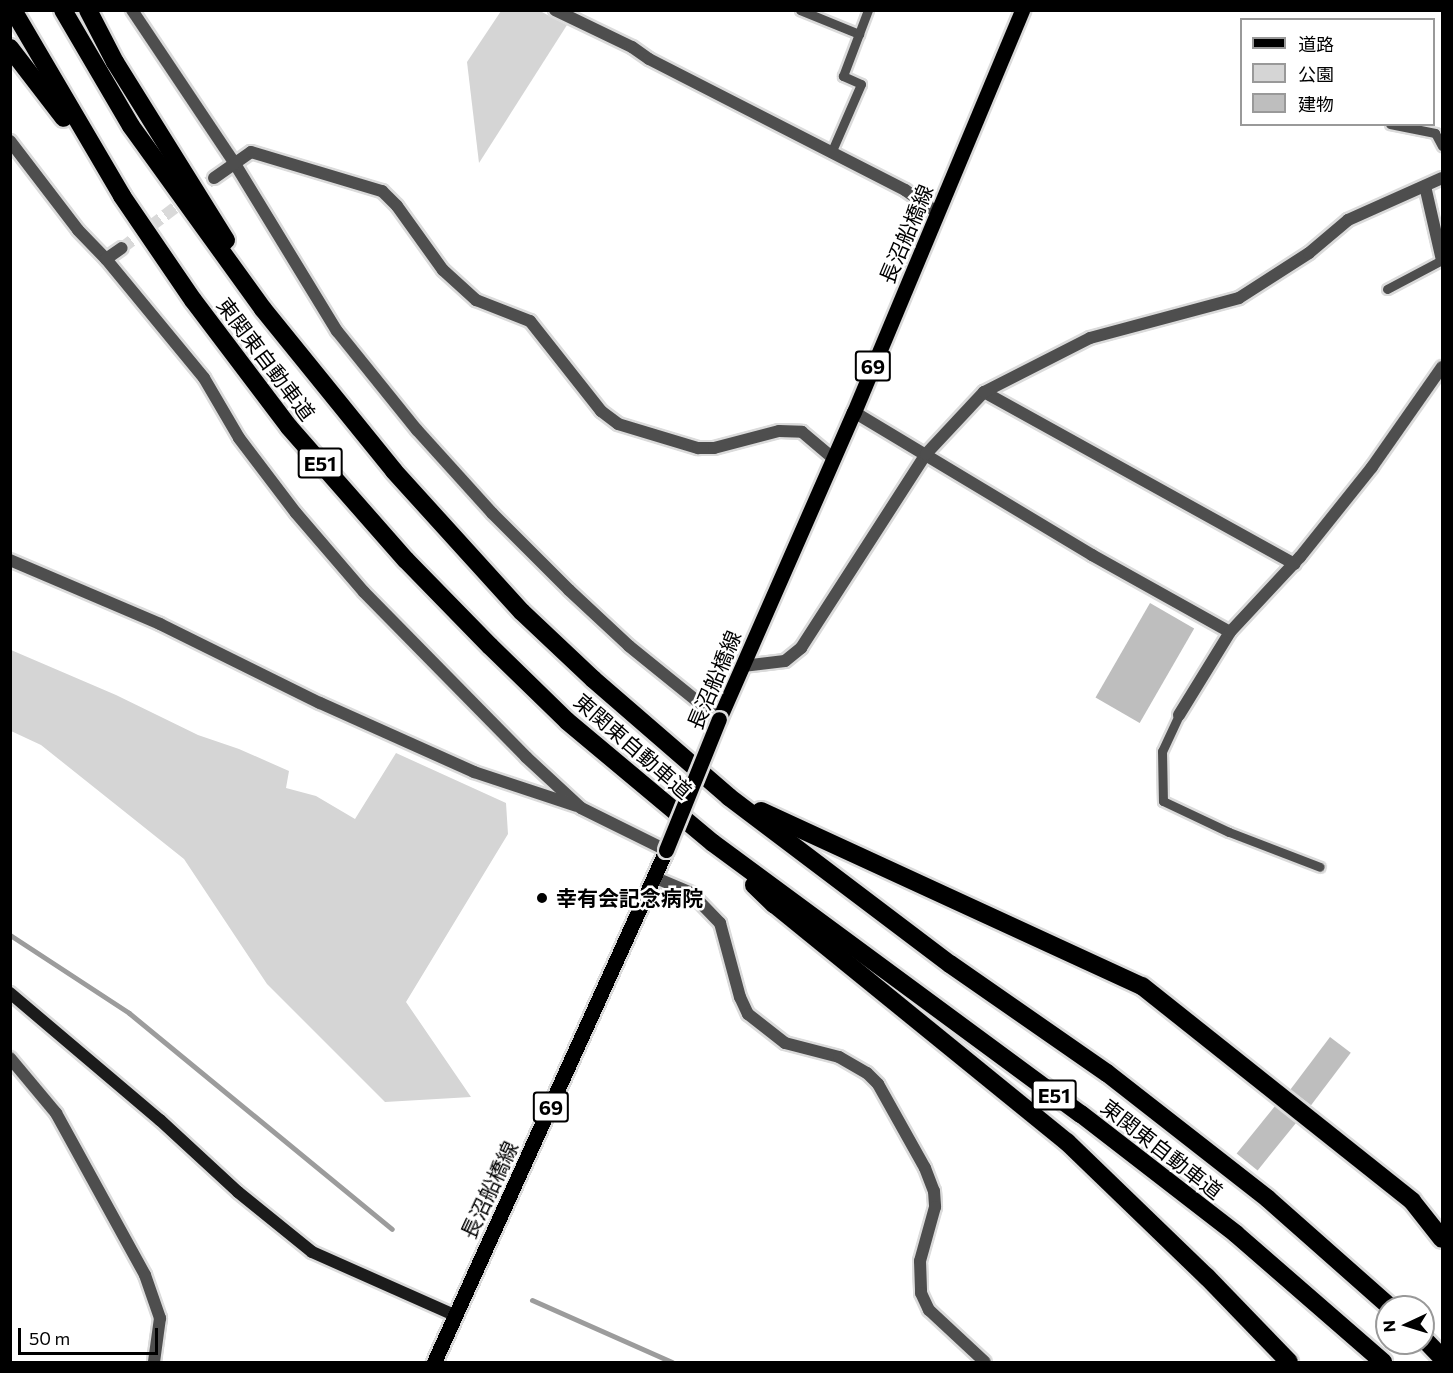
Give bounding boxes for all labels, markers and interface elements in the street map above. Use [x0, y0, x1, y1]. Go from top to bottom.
legend [1240, 18, 1435, 126]
text: 道路 [1298, 33, 1334, 55]
text: 公園 [1298, 63, 1334, 85]
text: 建物 [1298, 93, 1334, 115]
street label: 長沼船橋線 [874, 181, 938, 287]
street label: 東関東自動車道 [212, 293, 320, 425]
road number: 69 [854, 349, 892, 383]
road number: E51 [298, 446, 342, 480]
street label: 長沼船橋線 [682, 627, 746, 733]
street label: 東関東自動車道 [569, 688, 697, 804]
place label: 幸有会記念病院 [556, 885, 703, 911]
marker: 幸有会記念病院 [533, 889, 551, 907]
road number: E51 [1032, 1078, 1076, 1112]
road number: 69 [532, 1090, 570, 1124]
street label: 東関東自動車道 [1096, 1094, 1228, 1204]
street label: 長沼船橋線 [455, 1137, 523, 1243]
north arrow [1375, 1295, 1435, 1355]
scale bar [21, 1316, 160, 1354]
text: N [1379, 1320, 1398, 1333]
text: 50 m [29, 1327, 70, 1349]

